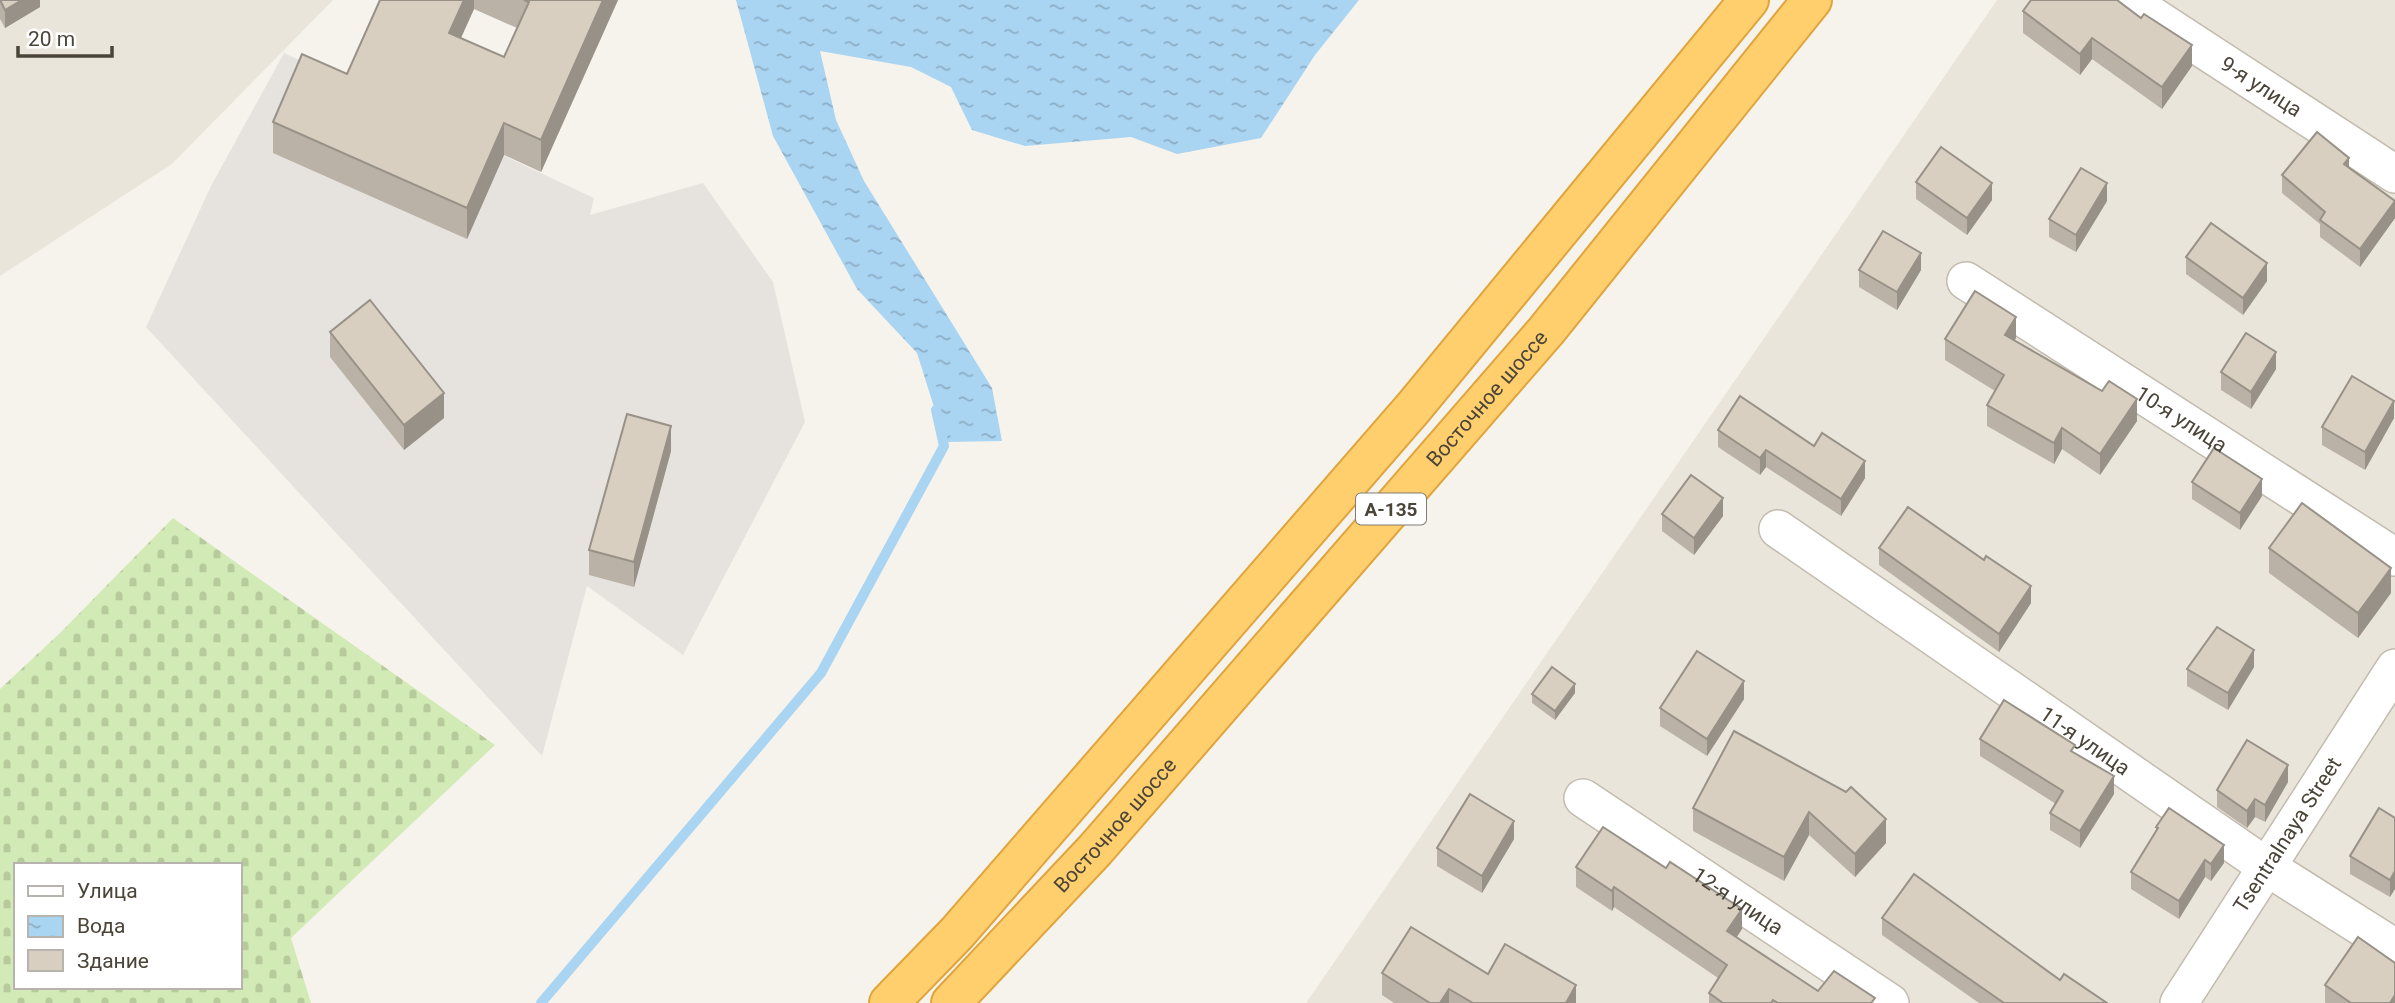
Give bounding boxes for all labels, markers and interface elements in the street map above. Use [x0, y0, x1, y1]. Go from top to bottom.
scale bar [18, 14, 112, 58]
text: 20 m [28, 27, 75, 51]
street label: 9-я улица [2216, 52, 2306, 122]
street label: Восточное шоссе [1422, 326, 1553, 471]
street label: 10-я улица [2131, 381, 2231, 458]
road number: А-135 [1356, 494, 1426, 524]
street label: 11-я улица [2035, 702, 2134, 780]
street label: Восточное шоссе [1049, 753, 1181, 898]
street label: Tsentralnaya Street [2229, 753, 2346, 917]
street label: 12-я улица [1688, 862, 1788, 940]
legend [14, 863, 242, 989]
text: Улица [77, 879, 138, 903]
text: Вода [77, 914, 125, 938]
text: Здание [77, 949, 149, 973]

